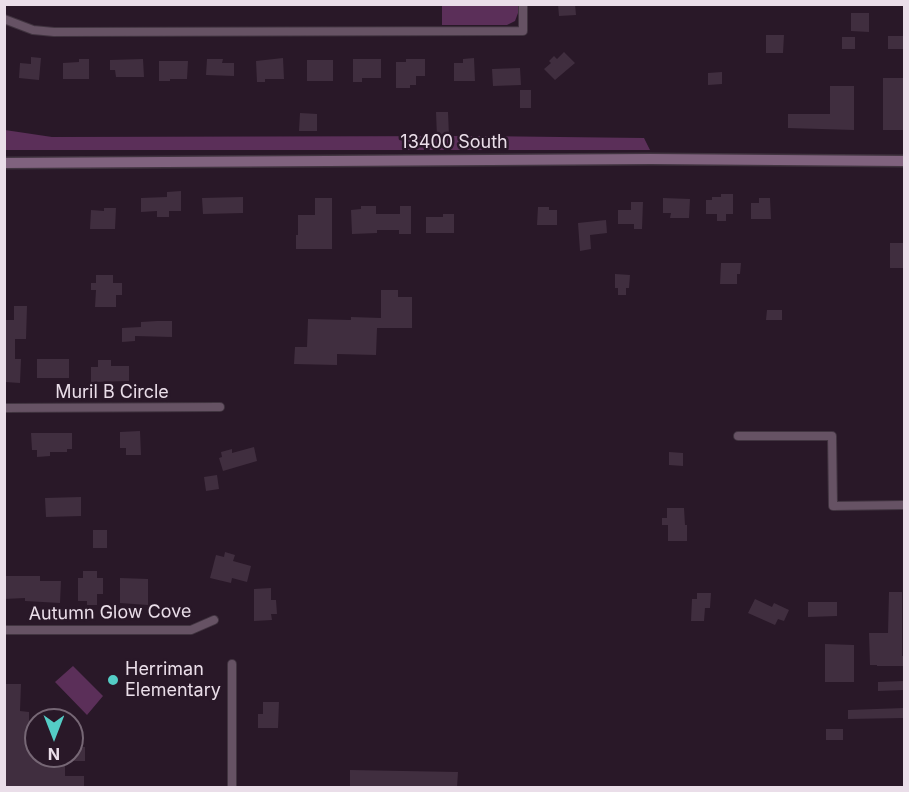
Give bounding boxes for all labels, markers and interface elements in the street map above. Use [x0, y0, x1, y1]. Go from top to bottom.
street label: 13400 South [400, 132, 508, 154]
street label: Muril B Circle [55, 382, 169, 404]
street label: Autumn Glow Cove [28, 601, 192, 625]
place label: Herriman Elementary [125, 659, 221, 702]
marker: Herriman Elementary [106, 673, 120, 687]
north arrow [24, 708, 84, 768]
text: N [48, 744, 60, 764]

